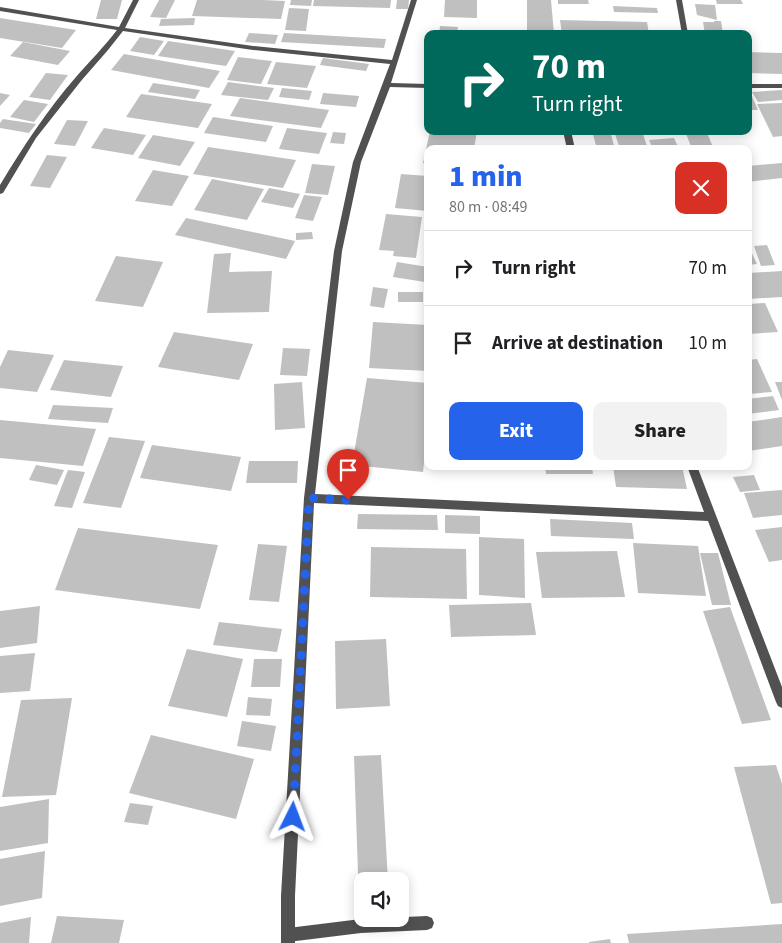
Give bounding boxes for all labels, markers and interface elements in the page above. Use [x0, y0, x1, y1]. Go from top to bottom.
text: 70 m [532, 42, 606, 92]
icon: right [449, 50, 514, 115]
text: Turn right [532, 88, 622, 120]
text: 1 min [449, 155, 523, 198]
button: close [675, 162, 727, 214]
text: 80 m · 08:49 [449, 196, 528, 218]
icon: right [449, 254, 477, 282]
text: Turn right [492, 255, 576, 282]
text: 70 m [689, 255, 727, 282]
icon: arrive [449, 329, 477, 357]
text: Arrive at destination [492, 330, 663, 357]
text: 10 m [689, 330, 727, 357]
button: Exit [449, 402, 583, 460]
button: Share [593, 402, 727, 460]
pin [327, 449, 369, 500]
icon: arrive [334, 456, 362, 484]
position arrow [266, 790, 318, 842]
map controls [354, 872, 409, 927]
button: sound [354, 872, 409, 927]

